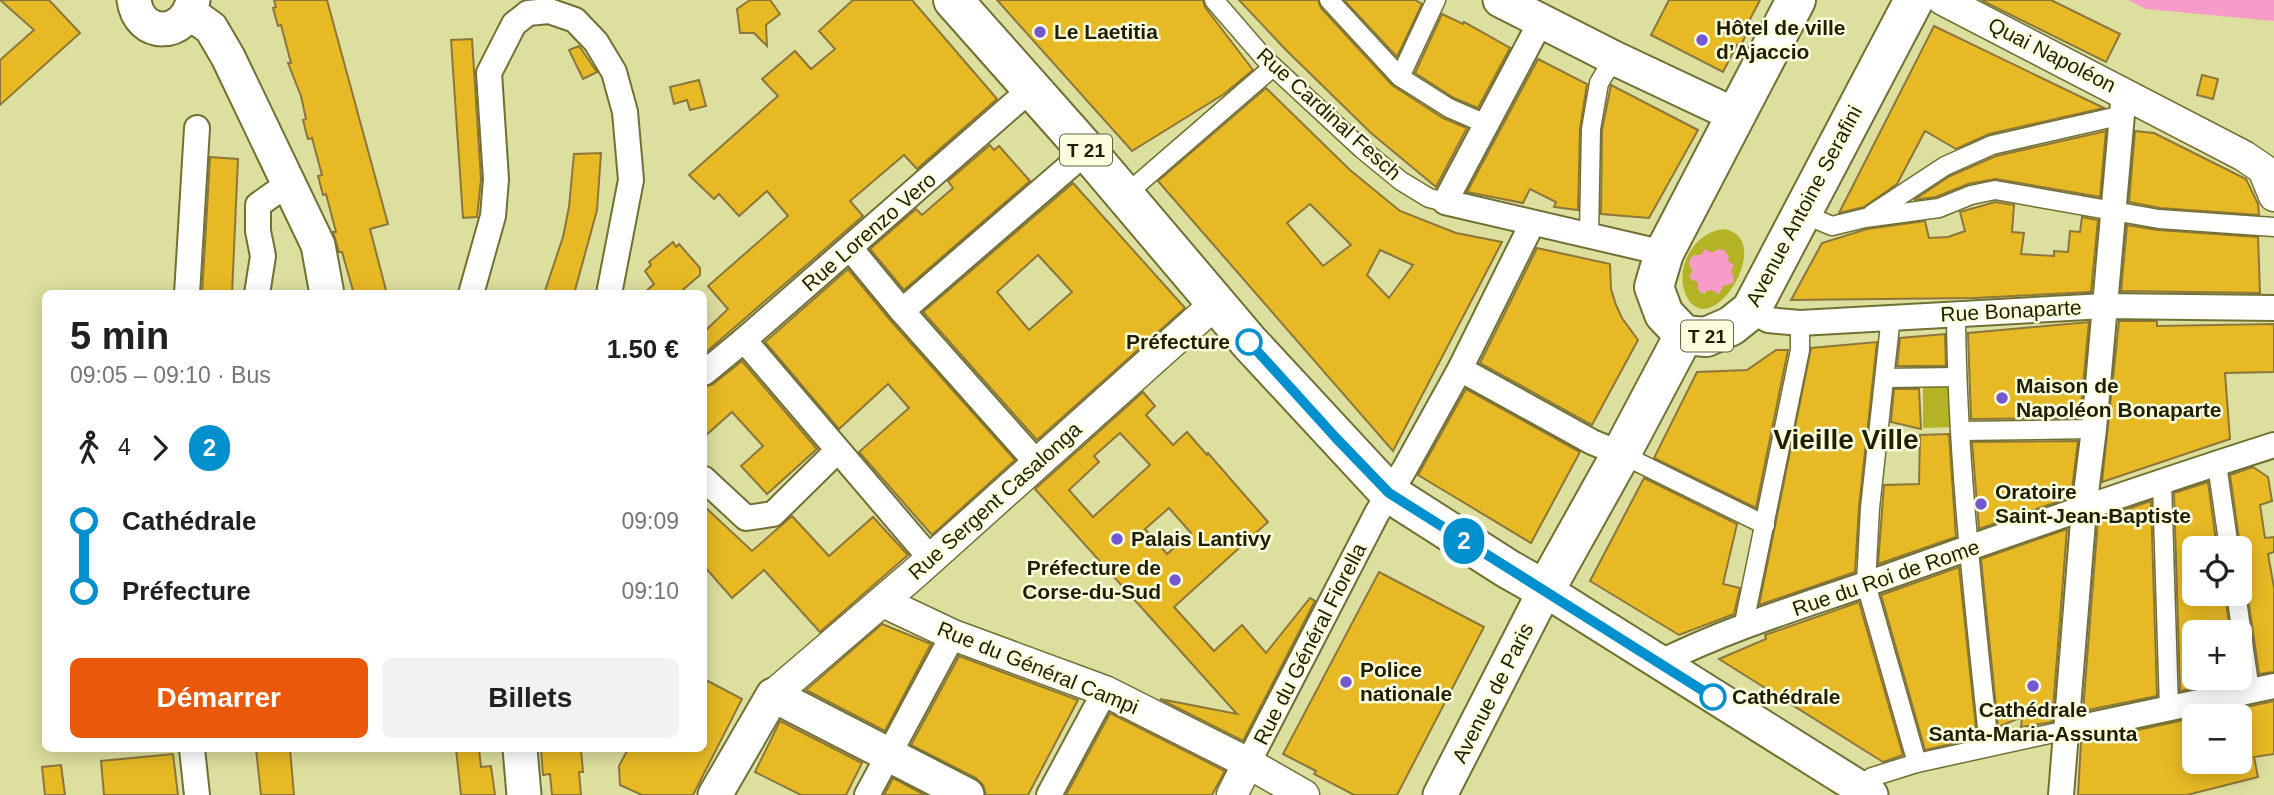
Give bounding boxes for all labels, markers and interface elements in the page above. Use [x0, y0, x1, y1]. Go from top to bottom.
street label: Quai Napoléon [1985, 13, 2120, 97]
place label: Hôtel de ville d’Ajaccio [1716, 16, 1846, 63]
place label: Le Laetitia [1054, 20, 1158, 43]
marker: Le Laetitia [1032, 24, 1048, 40]
marker: Hôtel de ville d’Ajaccio [1694, 32, 1710, 48]
street label: Rue Cardinal Fesch [1253, 43, 1406, 184]
street label: Avenue Antoine Serafini [1741, 102, 1866, 310]
road number: T 21 [1060, 134, 1112, 166]
street label: Rue Lorenzo Vero [797, 167, 940, 296]
street label: Rue Bonaparte [1940, 295, 2082, 326]
text: 5 min [70, 315, 169, 357]
road number: T 21 [1681, 320, 1733, 352]
marker: Préfecture [1236, 329, 1262, 355]
place label: Préfecture [1126, 330, 1230, 353]
text: 1.50 € [607, 334, 679, 364]
text: 09:05 – 09:10 · Bus [70, 362, 271, 388]
place label: Maison de Napoléon Bonaparte [2016, 374, 2221, 421]
marker: Maison de Napoléon Bonaparte [1994, 390, 2010, 406]
street label: Rue Sergent Casalonga [904, 417, 1086, 584]
district label: Vieille Ville [1773, 424, 1919, 455]
icon: walk [70, 429, 108, 467]
icon: forward [141, 429, 179, 467]
text: 4 [118, 434, 131, 460]
text: 2 [203, 434, 216, 461]
place label: Oratoire Saint-Jean-Baptiste [1995, 480, 2191, 527]
marker: Oratoire Saint-Jean-Baptiste [1973, 496, 1989, 512]
text: Cathédrale [122, 506, 256, 536]
text: 09:09 [621, 508, 679, 534]
line badge: 2 [1441, 518, 1487, 564]
place label: Palais Lantivy [1131, 527, 1271, 550]
text: 2 [1457, 527, 1471, 554]
marker: Palais Lantivy [1109, 531, 1125, 547]
street label: Rue du Roi de Rome [1789, 535, 1982, 620]
map controls [2182, 536, 2252, 774]
button: locate [2182, 536, 2252, 606]
street label: Rue du Général Fiorella [1249, 539, 1371, 748]
place label: Préfecture de Corse-du-Sud [1022, 556, 1161, 603]
marker: Préfecture de Corse-du-Sud [1167, 572, 1183, 588]
text: Préfecture [122, 576, 251, 606]
text: 09:10 [621, 578, 679, 604]
street label: Rue du Général Campi [934, 617, 1142, 718]
street label: Avenue de Paris [1447, 619, 1538, 766]
button: + [2182, 620, 2252, 690]
button: Démarrer [70, 658, 368, 738]
button: Billets [382, 658, 679, 738]
place label: Police nationale [1360, 658, 1452, 705]
marker: Police nationale [1338, 674, 1354, 690]
marker: Cathédrale Santa-Maria-Assunta [2025, 678, 2041, 694]
marker: Cathédrale [1700, 684, 1726, 710]
place label: Cathédrale [1732, 685, 1841, 708]
place label: Cathédrale Santa-Maria-Assunta [1929, 698, 2138, 745]
button: − [2182, 704, 2252, 774]

